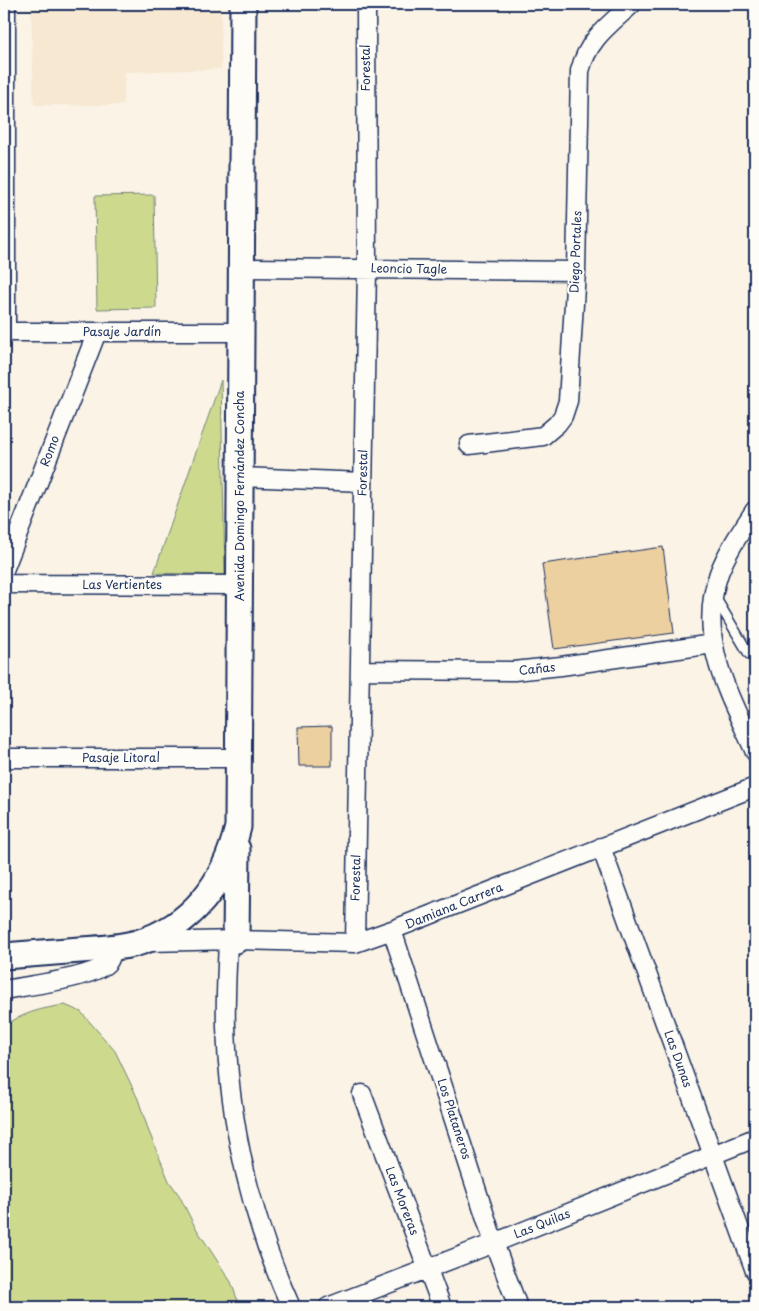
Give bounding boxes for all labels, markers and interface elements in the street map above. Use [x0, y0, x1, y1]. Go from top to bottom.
street label: Forestal [356, 45, 374, 91]
street label: Diego Portales [565, 210, 585, 294]
street label: Leoncio Tagle [371, 258, 448, 278]
street label: Pasaje Jardín [83, 322, 161, 340]
street label: Avenida Domingo Fernández Concha [230, 390, 248, 601]
street label: Romo [35, 432, 63, 469]
street label: Forestal [353, 449, 371, 497]
street label: Las Vertientes [82, 575, 162, 593]
street label: Cañas [518, 657, 557, 679]
street label: Pasaje Litoral [82, 748, 160, 766]
street label: Forestal [346, 854, 364, 902]
street label: Damiana Carrera [402, 877, 506, 933]
street label: Las Dunas [660, 1028, 698, 1090]
street label: Los Plataneros [433, 1076, 477, 1162]
street label: Las Moreras [382, 1164, 424, 1238]
street label: Las Quilas [511, 1203, 573, 1243]

